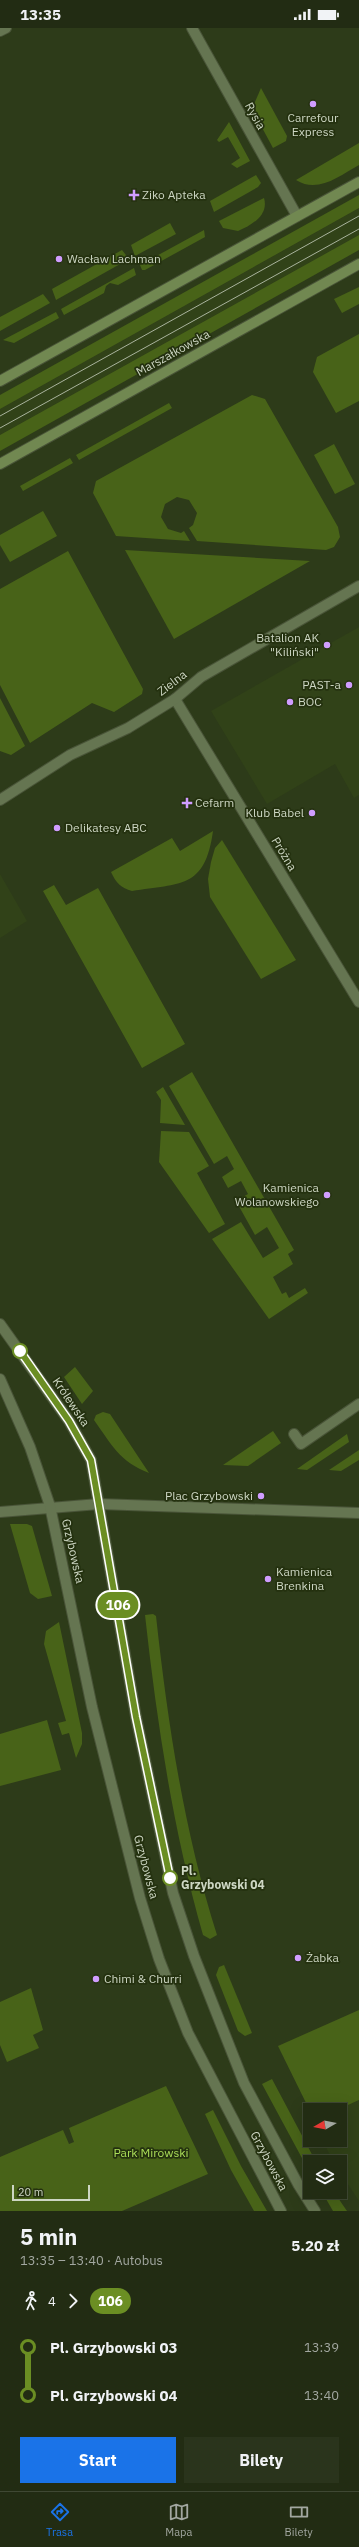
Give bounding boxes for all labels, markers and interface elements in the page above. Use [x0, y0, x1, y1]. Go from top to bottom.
text: 13:35 [20, 5, 61, 24]
marker: Carrefour Express [308, 99, 318, 109]
street label: Rysia [242, 100, 269, 133]
place label: Carrefour Express [288, 110, 339, 139]
place label: Ziko Apteka [142, 187, 206, 202]
marker: Ziko Apteka [129, 190, 139, 200]
place label: Wacław Lachman [67, 251, 161, 266]
marker: Wacław Lachman [54, 254, 64, 264]
street label: Marszałkowska [133, 326, 213, 379]
place label: Batalion AK "Kiliński" [256, 630, 319, 659]
marker: Batalion AK "Kiliński" [322, 640, 332, 650]
street label: Zielna [154, 666, 190, 699]
place label: PAST-a [302, 677, 342, 692]
marker: PAST-a [344, 680, 354, 690]
place label: BOC [298, 694, 322, 709]
marker: BOC [285, 697, 295, 707]
place label: Cefarm [195, 795, 234, 810]
marker: Cefarm [182, 798, 192, 808]
place label: Klub Babel [245, 805, 304, 820]
marker: Klub Babel [307, 808, 317, 818]
place label: Delikatesy ABC [65, 820, 147, 835]
marker: Delikatesy ABC [52, 823, 62, 833]
street label: Próżna [268, 834, 301, 874]
place label: Kamienica Wolanowskiego [235, 1180, 320, 1209]
marker: Kamienica Wolanowskiego [322, 1190, 332, 1200]
unlabelled marker [12, 1343, 28, 1359]
street label: Królewska [50, 1374, 94, 1430]
place label: Plac Grzybowski [165, 1488, 253, 1503]
marker: Plac Grzybowski [256, 1491, 266, 1501]
street label: Grzybowska [59, 1517, 88, 1585]
place label: Kamienica Brenkina [276, 1564, 333, 1593]
marker: Kamienica Brenkina [263, 1574, 273, 1584]
line badge: 106 [95, 1592, 141, 1618]
text: 106 [105, 1596, 131, 1614]
street label: Grzybowska [131, 1833, 162, 1901]
place label: Pl. Grzybowski 04 [181, 1863, 265, 1892]
marker: Pl. Grzybowski 04 [162, 1870, 178, 1886]
place label: Żabka [306, 1950, 340, 1965]
marker: Żabka [293, 1953, 303, 1963]
place label: Chimi & Churri [104, 1971, 182, 1986]
marker: Chimi & Churri [91, 1974, 101, 1984]
north arrow [303, 2103, 347, 2147]
map controls [303, 2103, 347, 2199]
street label: Grzybowska [247, 2128, 292, 2194]
park label: Park Mirowski [113, 2145, 189, 2160]
button: layers [303, 2155, 347, 2199]
scale bar [12, 2183, 90, 2202]
text: 20 m [18, 2185, 43, 2199]
text: 5 min [20, 2222, 77, 2251]
text: 5.20 zł [291, 2236, 339, 2255]
text: 13:35 – 13:40 · Autobus [20, 2252, 163, 2269]
icon: walk [20, 2290, 42, 2312]
icon: forward [62, 2290, 84, 2312]
text: 106 [98, 2292, 123, 2310]
text: 4 [48, 2293, 56, 2310]
text: Pl. Grzybowski 03 [50, 2338, 177, 2357]
text: 13:39 [304, 2339, 339, 2356]
text: Pl. Grzybowski 04 [50, 2386, 177, 2405]
text: 13:40 [304, 2387, 339, 2404]
button: Start [20, 2437, 176, 2483]
button: Bilety [184, 2437, 339, 2483]
tab: Trasa [46, 2501, 73, 2539]
tab: Mapa [165, 2501, 192, 2539]
tab: Bilety [285, 2501, 313, 2539]

